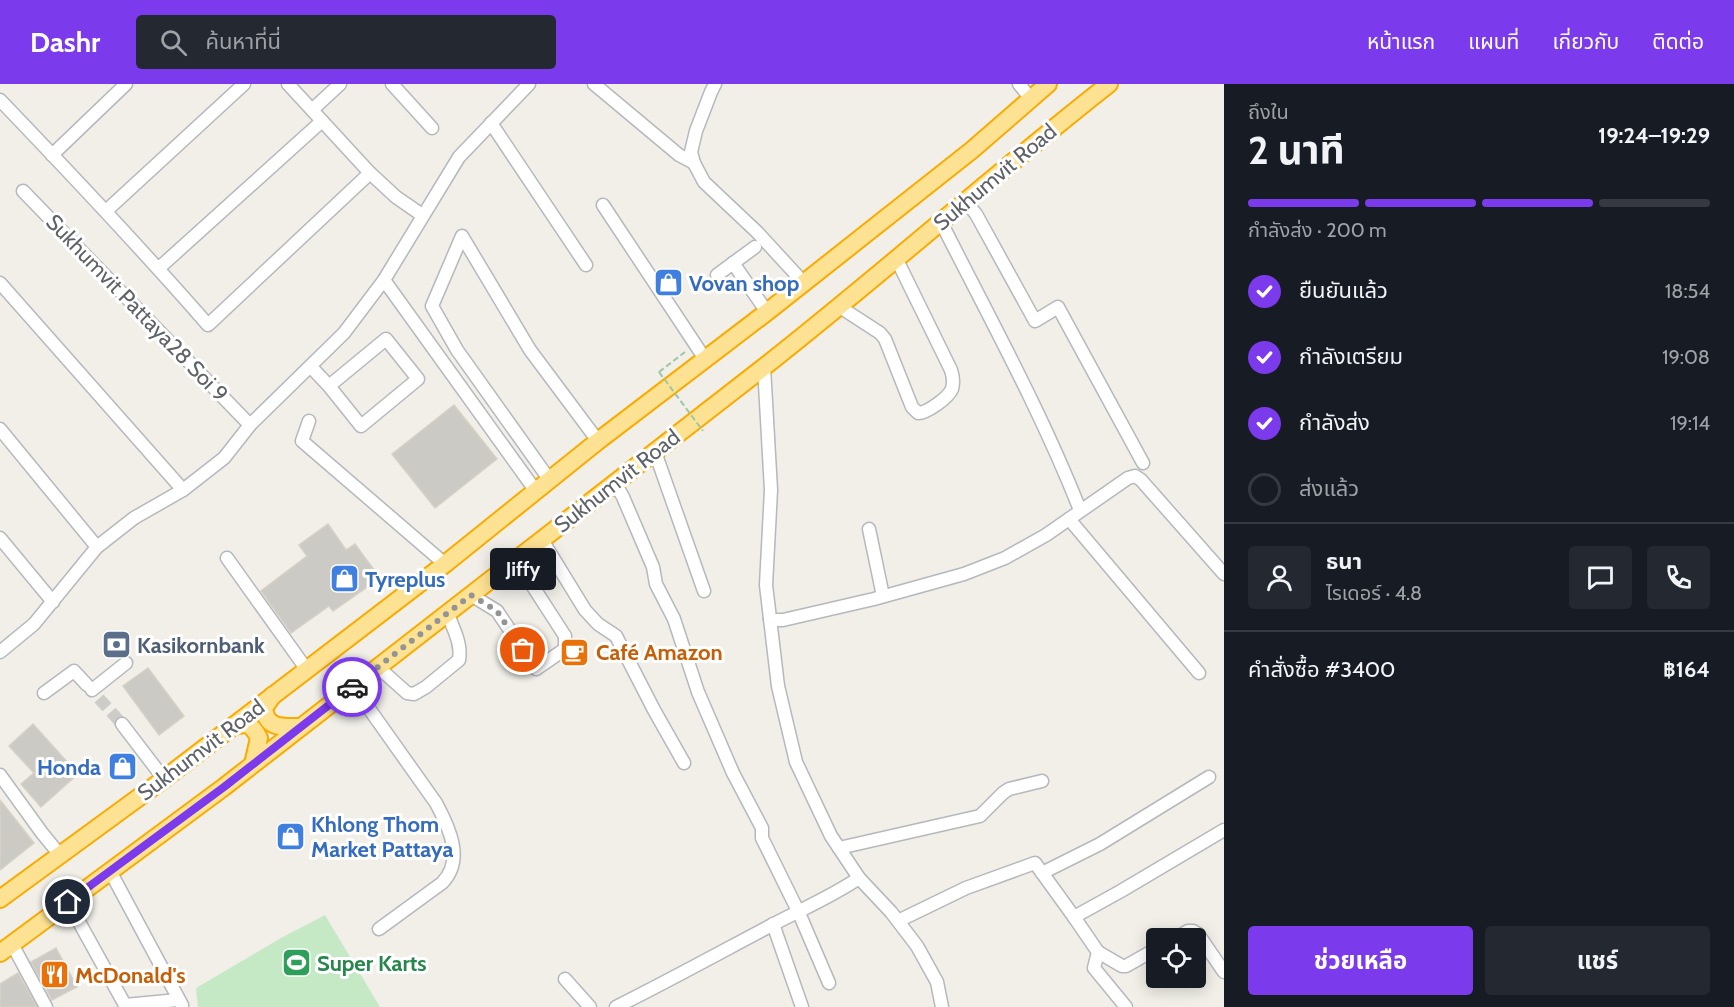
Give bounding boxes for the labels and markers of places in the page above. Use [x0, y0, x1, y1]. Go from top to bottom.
shop icon: Vovan shop [652, 267, 684, 299]
place label: Vovan shop [689, 270, 799, 297]
callout: Jiffy [490, 548, 556, 590]
shop icon: Tyreplus [328, 563, 360, 595]
place label: Tyreplus [365, 566, 445, 593]
pin [497, 624, 548, 675]
bank icon: Kasikornbank [100, 629, 132, 661]
place label: Kasikornbank [137, 632, 265, 659]
cafe icon: Café Amazon [559, 636, 591, 668]
place label: Café Amazon [596, 639, 723, 666]
shop icon: Honda [106, 751, 138, 783]
place label: Honda [37, 754, 101, 781]
place label: Khlong Thom Market Pattaya [311, 811, 453, 863]
shop icon: Khlong Thom Market Pattaya [274, 821, 306, 853]
pin [42, 876, 93, 927]
sports icon: Super Karts [280, 947, 312, 979]
place label: Super Karts [317, 950, 427, 977]
restaurant icon: McDonald's [38, 959, 70, 991]
place label: McDonald's [75, 962, 186, 989]

